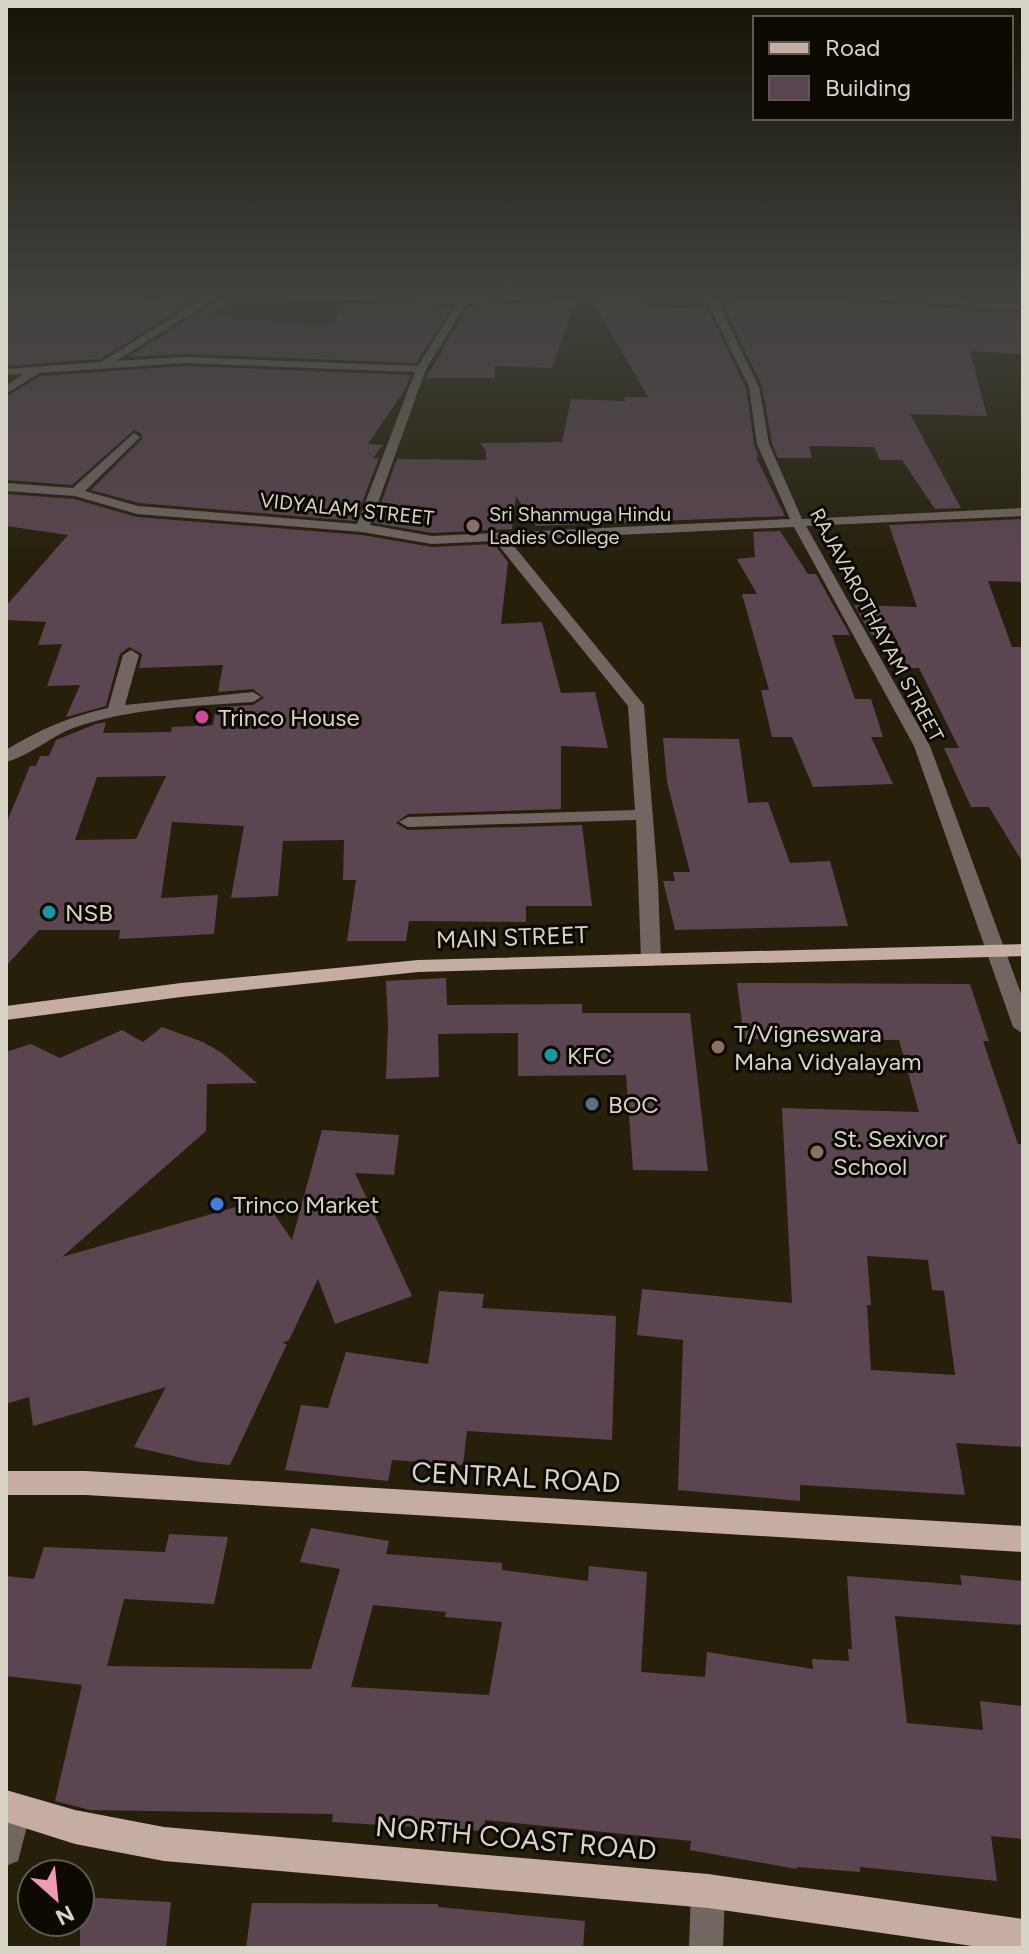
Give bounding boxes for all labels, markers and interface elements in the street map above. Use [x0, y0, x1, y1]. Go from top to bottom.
legend [753, 16, 1013, 120]
text: Road [825, 33, 880, 62]
text: Building [825, 73, 911, 102]
street label: VIDYALAM STREET [259, 488, 435, 530]
place label: Sri Shanmuga Hindu Ladies College [489, 502, 671, 549]
street label: RAJAVAROTHAYAM STREET [805, 504, 949, 746]
marker: Sri Shanmuga Hindu Ladies College [464, 517, 482, 535]
place label: Trinco House [218, 703, 360, 732]
marker: Trinco House [193, 708, 211, 726]
place label: NSB [65, 898, 113, 927]
marker: NSB [40, 903, 58, 921]
street label: MAIN STREET [435, 920, 589, 954]
place label: T/Vigneswara Maha Vidyalayam [734, 1019, 921, 1076]
marker: T/Vigneswara Maha Vidyalayam [709, 1038, 727, 1056]
place label: KFC [567, 1041, 612, 1070]
marker: KFC [542, 1046, 560, 1064]
place label: BOC [608, 1090, 659, 1119]
marker: BOC [583, 1095, 601, 1113]
place label: St. Sexivor School [833, 1124, 947, 1181]
marker: St. Sexivor School [808, 1143, 826, 1161]
place label: Trinco Market [233, 1190, 379, 1219]
marker: Trinco Market [208, 1195, 226, 1213]
street label: CENTRAL ROAD [411, 1455, 621, 1499]
street label: NORTH COAST ROAD [374, 1809, 658, 1867]
north arrow [16, 1858, 96, 1938]
text: N [51, 1899, 79, 1931]

